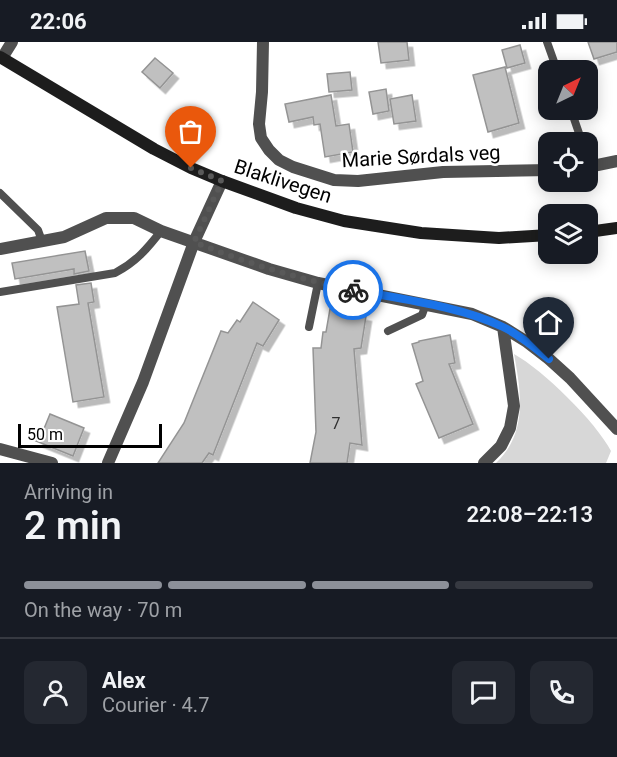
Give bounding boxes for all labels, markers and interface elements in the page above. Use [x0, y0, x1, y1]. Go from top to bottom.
text: 22:06 [30, 9, 87, 34]
north arrow [538, 60, 598, 120]
map controls [538, 60, 598, 264]
pin [165, 106, 216, 168]
icon: bag [174, 115, 207, 148]
button: locate [538, 132, 598, 192]
street label: Marie Sørdals veg [341, 140, 501, 172]
street label: Blaklivegen [231, 154, 335, 208]
button: layers [538, 204, 598, 264]
courier [323, 260, 383, 320]
icon: bike [337, 274, 370, 307]
pin [523, 297, 574, 359]
icon: home [532, 306, 565, 339]
house number: 7 [332, 414, 341, 433]
scale bar [18, 421, 162, 448]
text: 50 m [27, 425, 63, 444]
text: Arriving in [24, 480, 113, 504]
text: 22:08–22:13 [466, 502, 593, 527]
text: 2 min [24, 503, 122, 549]
text: On the way · 70 m [24, 598, 182, 622]
button: person [24, 661, 87, 724]
button: chat [452, 661, 515, 724]
button: phone [530, 661, 593, 724]
text: Alex [102, 668, 146, 693]
text: Courier · 4.7 [102, 693, 209, 717]

